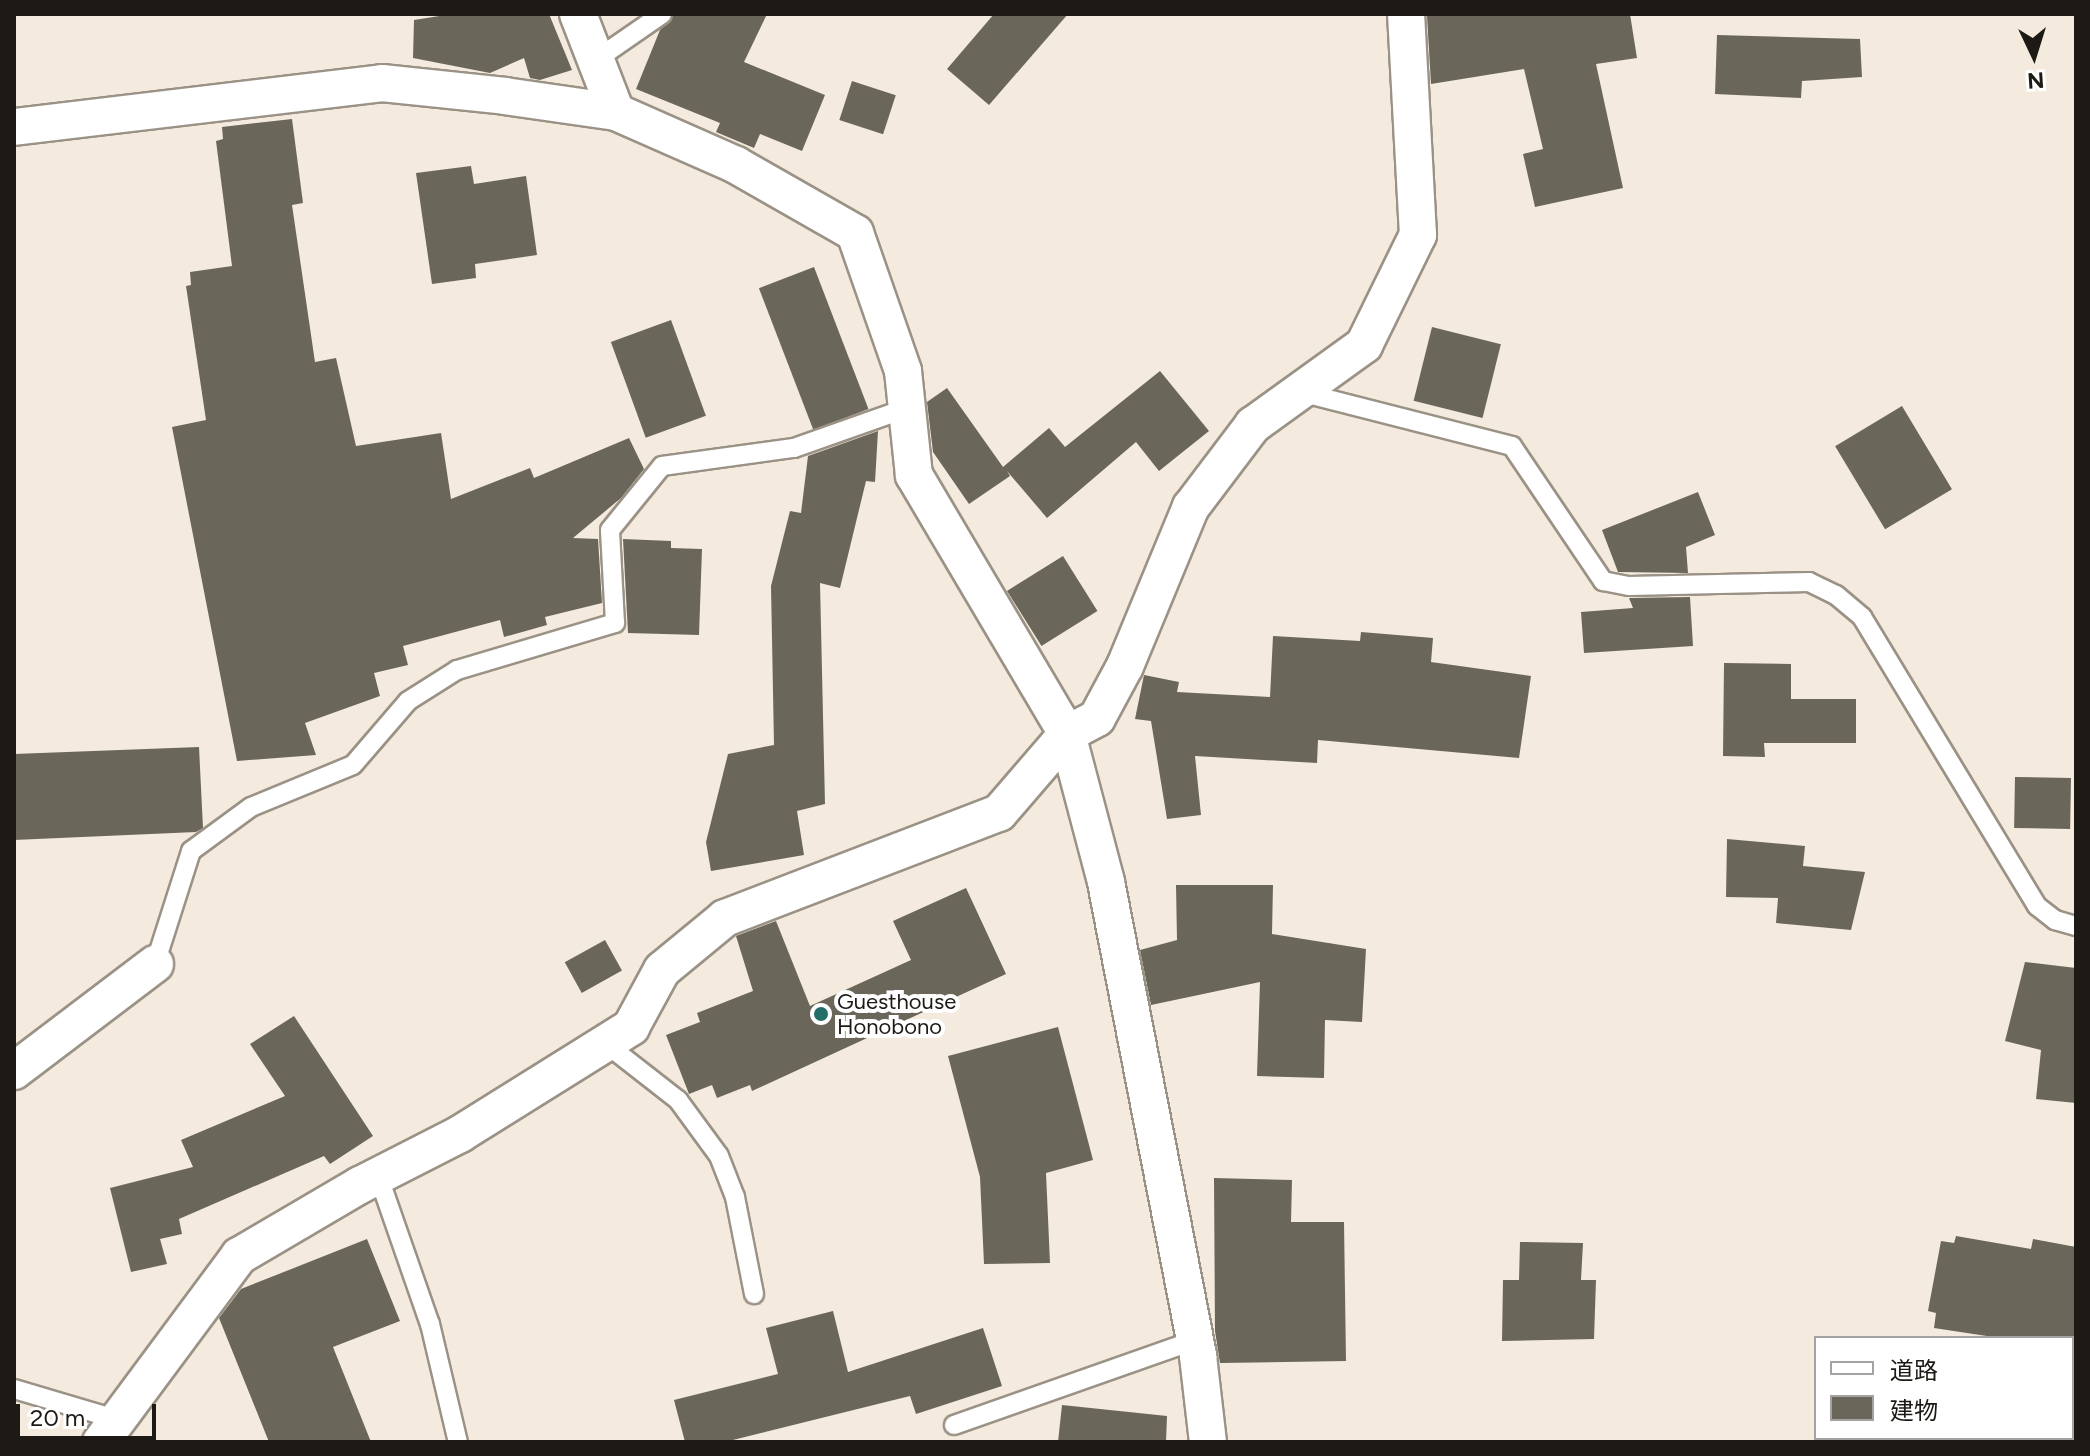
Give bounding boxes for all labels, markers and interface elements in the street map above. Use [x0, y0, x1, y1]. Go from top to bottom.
north arrow [1994, 16, 2074, 96]
text: N [2026, 66, 2045, 95]
place label: Guesthouse Honobono [837, 988, 956, 1040]
marker: Guesthouse Honobono [812, 1005, 830, 1023]
legend [1814, 1336, 2074, 1440]
text: 道路 [1890, 1356, 1938, 1385]
scale bar [20, 1388, 160, 1438]
text: 建物 [1890, 1396, 1938, 1425]
text: 20 m [30, 1403, 85, 1432]

